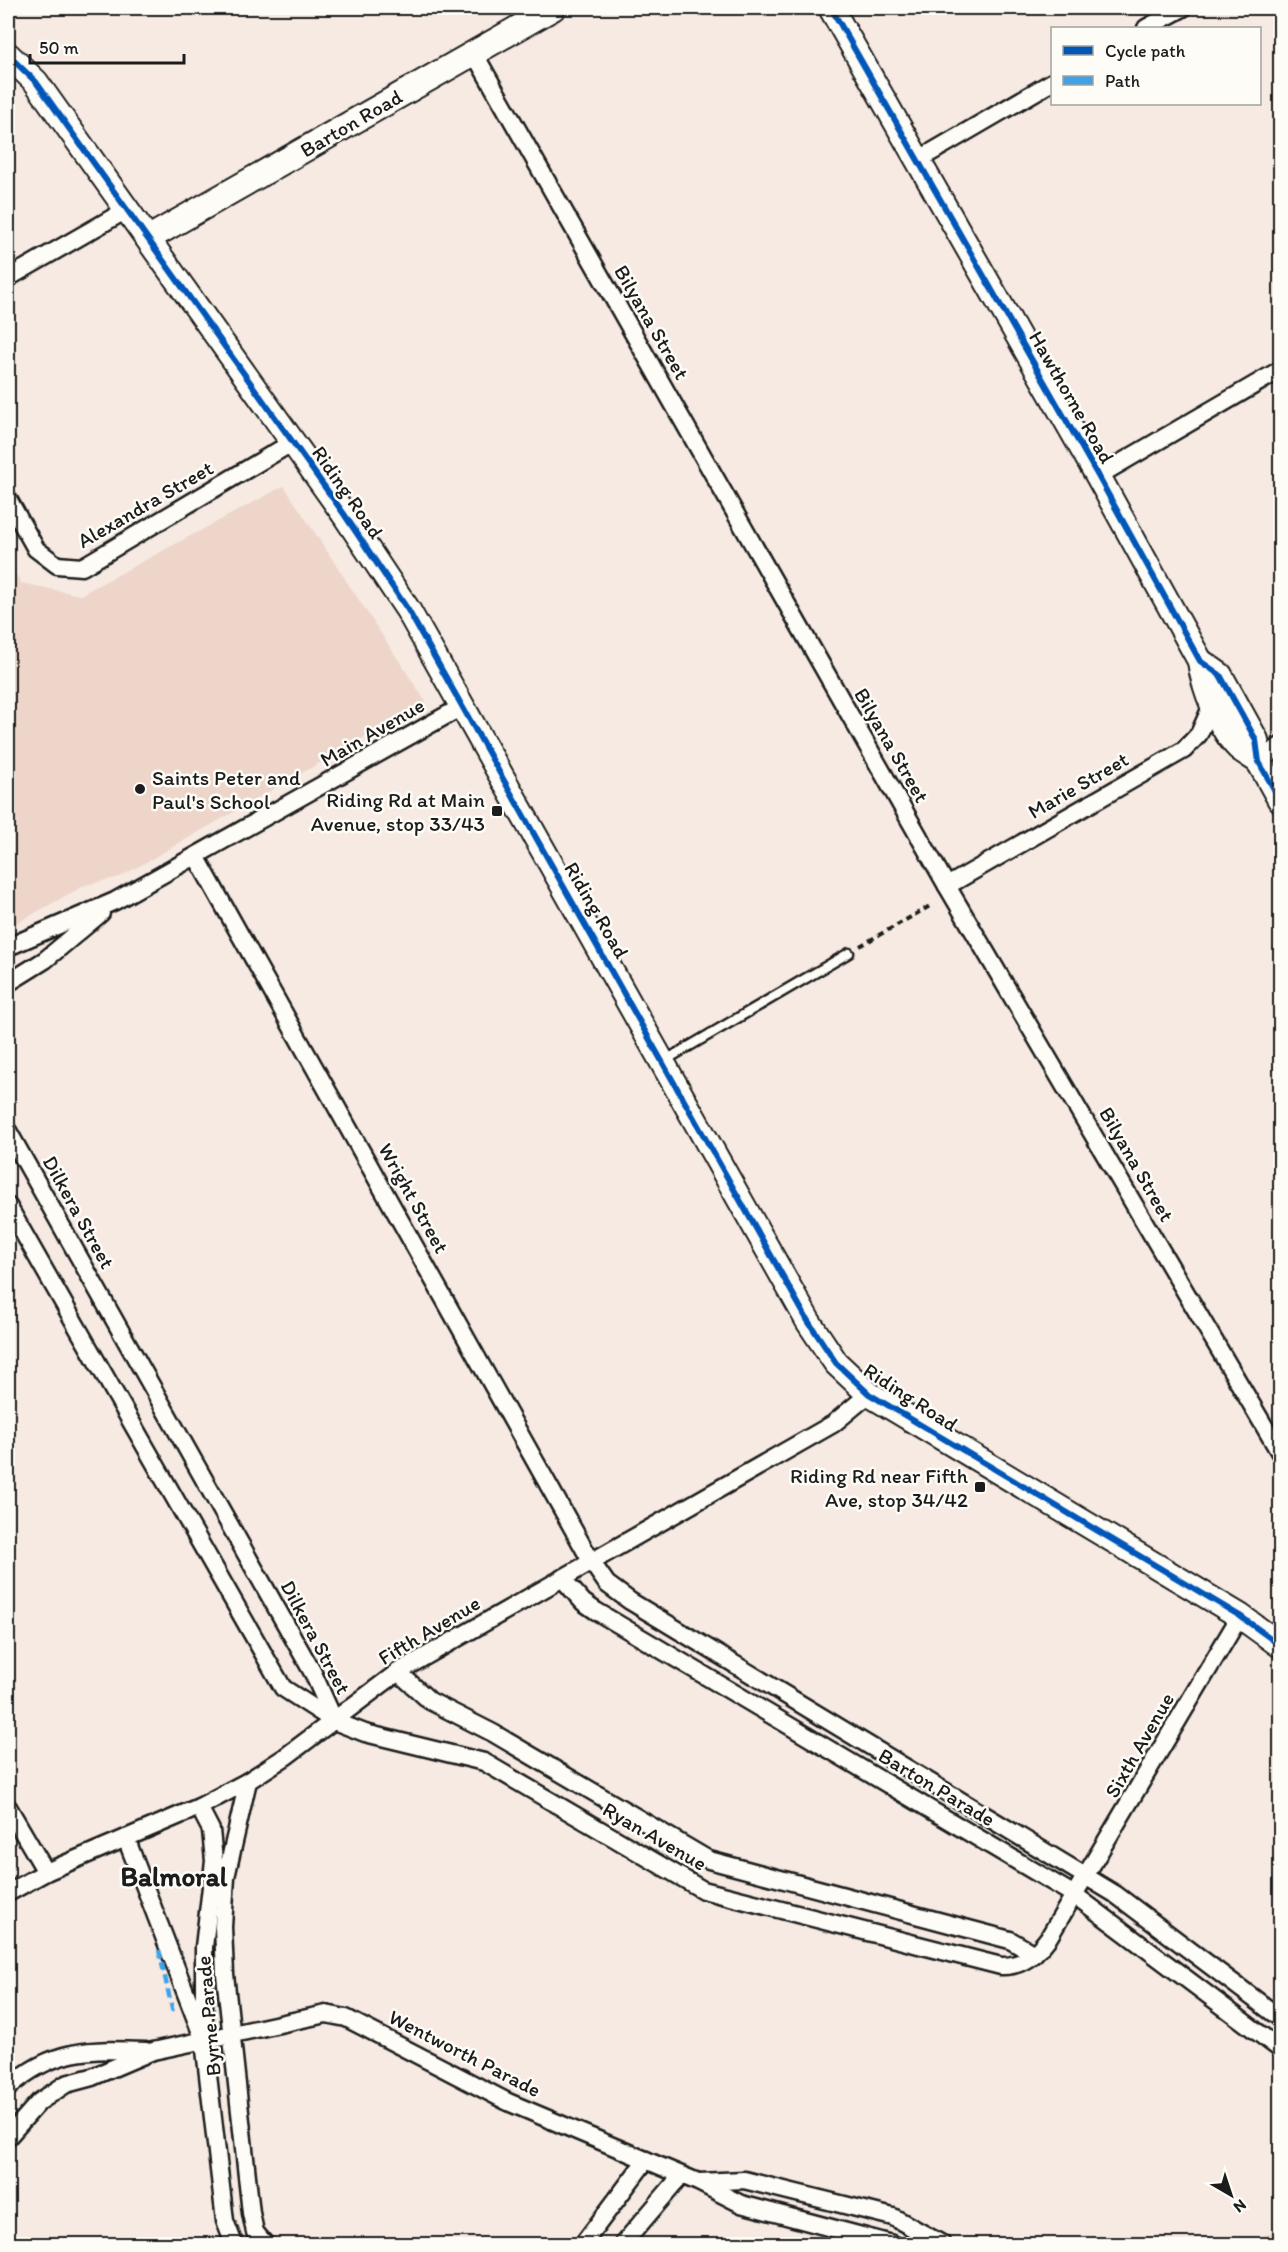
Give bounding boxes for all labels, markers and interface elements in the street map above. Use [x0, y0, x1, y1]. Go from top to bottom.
scale bar [30, 27, 184, 65]
legend [1051, 27, 1261, 105]
text: 50 m [39, 37, 79, 59]
text: Cycle path [1105, 40, 1186, 62]
text: Path [1105, 70, 1140, 92]
street label: Barton Road [295, 84, 407, 162]
street label: Bilyana Street [609, 260, 695, 384]
street label: Hawthorne Road [1024, 326, 1120, 468]
street label: Riding Road [307, 441, 389, 544]
street label: Alexandra Street [73, 455, 217, 553]
street label: Bilyana Street [849, 683, 935, 807]
street label: Main Avenue [315, 692, 429, 772]
street label: Marie Street [1023, 746, 1133, 824]
place label: Saints Peter and Paul's School [152, 765, 301, 814]
marker: Saints Peter and Paul's School [133, 782, 147, 796]
place label: Riding Rd at Main Avenue, stop 33/43 [311, 787, 485, 836]
marker: Riding Rd at Main Avenue, stop 33/43 [490, 804, 504, 818]
street label: Riding Road [559, 857, 635, 963]
street label: Bilyana Street [1094, 1102, 1180, 1226]
street label: Wright Street [373, 1139, 455, 1258]
street label: Dilkera Street [38, 1151, 120, 1273]
street label: Riding Road [859, 1357, 963, 1437]
place label: Riding Rd near Fifth Ave, stop 34/42 [790, 1463, 969, 1512]
marker: Riding Rd near Fifth Ave, stop 34/42 [973, 1480, 987, 1494]
street label: Dilkera Street [276, 1576, 357, 1698]
street label: Fifth Avenue [374, 1590, 484, 1670]
street label: Sixth Avenue [1099, 1688, 1179, 1802]
street label: Barton Parade [874, 1742, 1000, 1832]
street label: Ryan Avenue [599, 1796, 711, 1876]
district label: Balmoral [121, 1860, 228, 1893]
street label: Byrne Parade [190, 1955, 226, 2077]
street label: Wentworth Parade [385, 2004, 545, 2102]
north arrow [1201, 2165, 1261, 2225]
text: N [1230, 2195, 1250, 2217]

